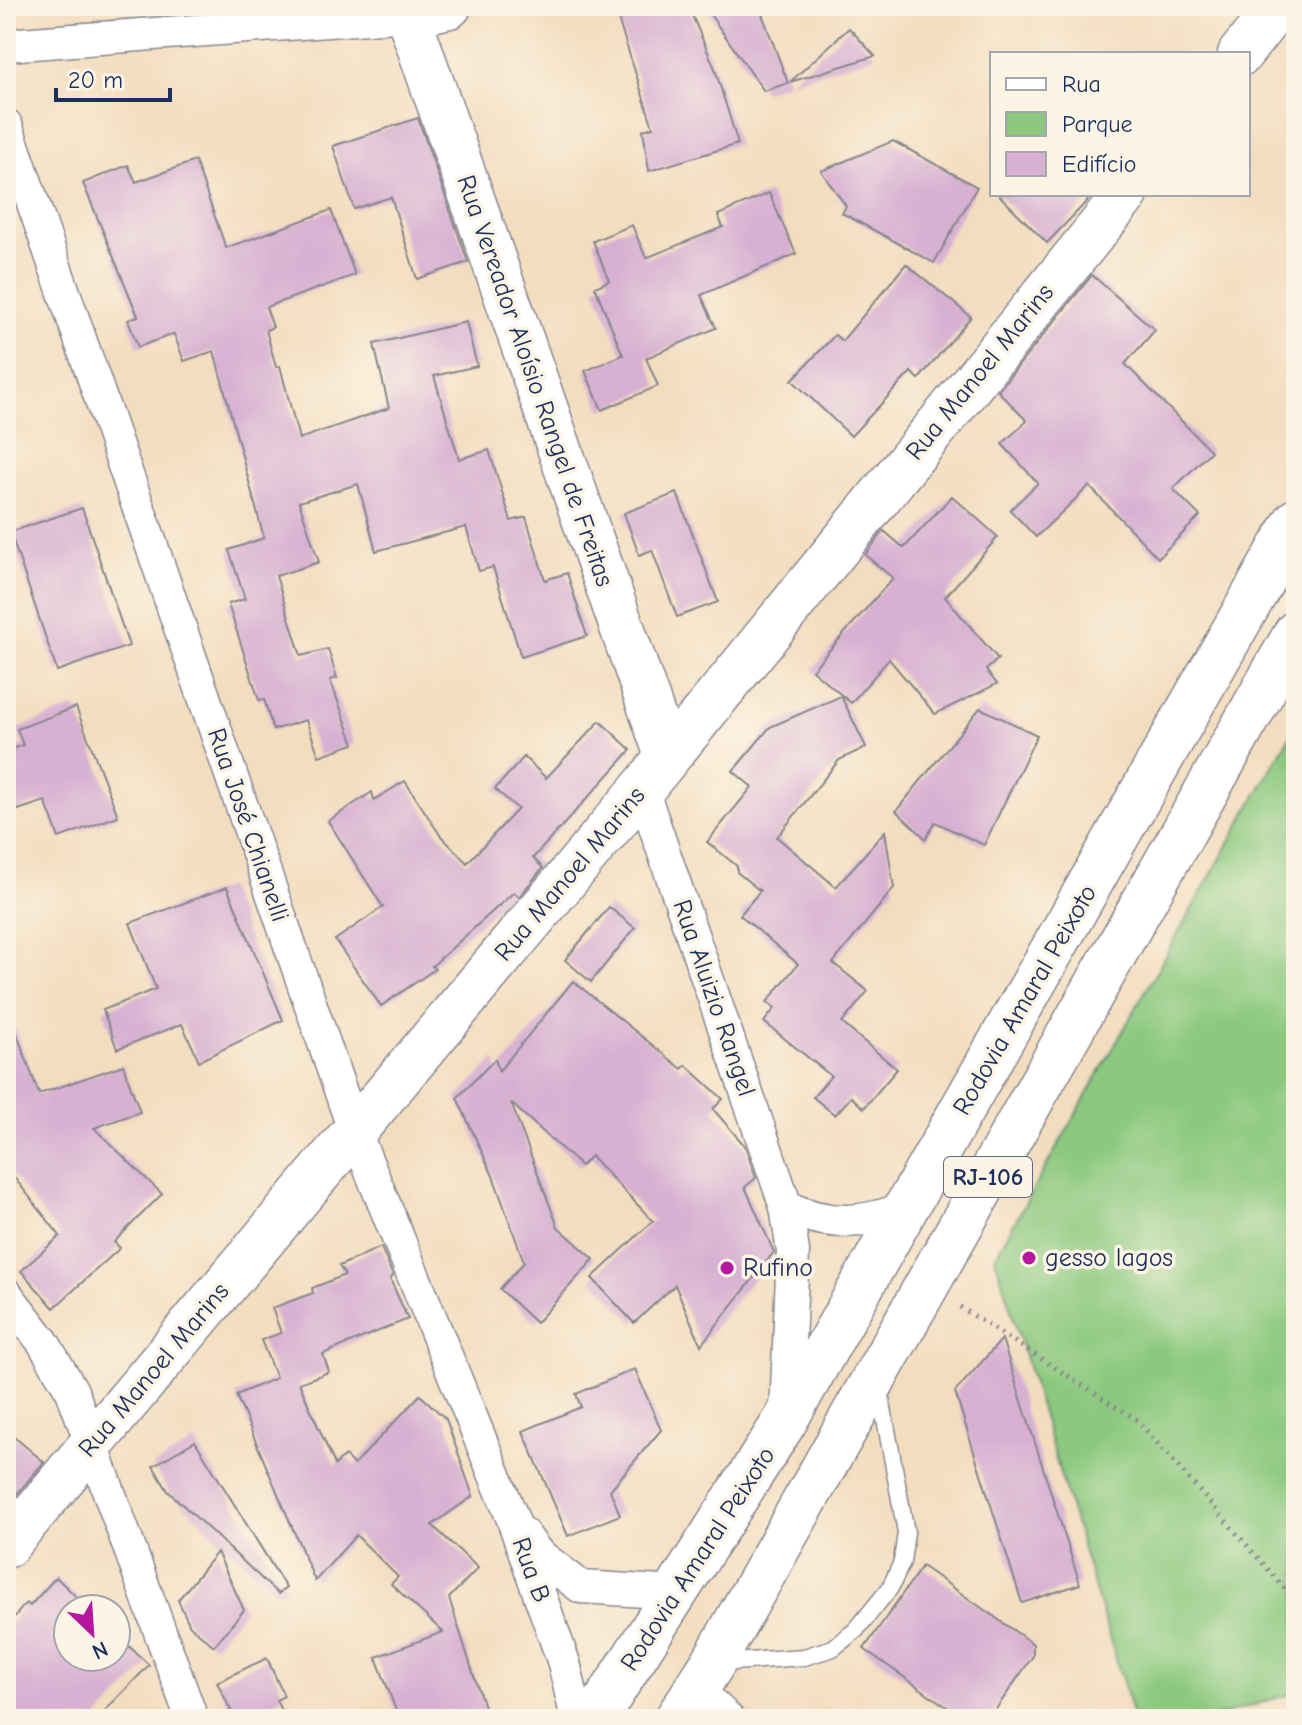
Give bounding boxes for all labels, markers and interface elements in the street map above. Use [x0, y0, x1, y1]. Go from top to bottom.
scale bar [56, 52, 170, 102]
legend [990, 52, 1250, 196]
text: 20 m [68, 66, 123, 94]
text: Rua [1062, 70, 1101, 98]
text: Parque [1062, 110, 1133, 138]
text: Edifício [1062, 150, 1137, 178]
street label: Rua Vereador Aloísio Rangel de Freitas [450, 171, 620, 591]
street label: Rua Manoel Marins [900, 278, 1060, 466]
street label: Rua José Chianelli [201, 724, 295, 926]
street label: Rua Manoel Marins [488, 781, 652, 967]
street label: Rodovia Amaral Peixoto [947, 880, 1103, 1120]
street label: Rua Aluizio Rangel [666, 896, 762, 1100]
road number: RJ-106 [944, 1157, 1032, 1197]
place label: gesso lagos [1045, 1243, 1173, 1273]
marker: gesso lagos [1020, 1249, 1038, 1267]
place label: Rufino [743, 1253, 813, 1283]
marker: Rufino [718, 1259, 736, 1277]
street label: Rua Manoel Marins [72, 1277, 236, 1463]
street label: Rodovia Amaral Peixoto [614, 1441, 782, 1677]
street label: Rua B [505, 1533, 557, 1607]
north arrow [52, 1593, 132, 1673]
text: N [88, 1635, 112, 1665]

